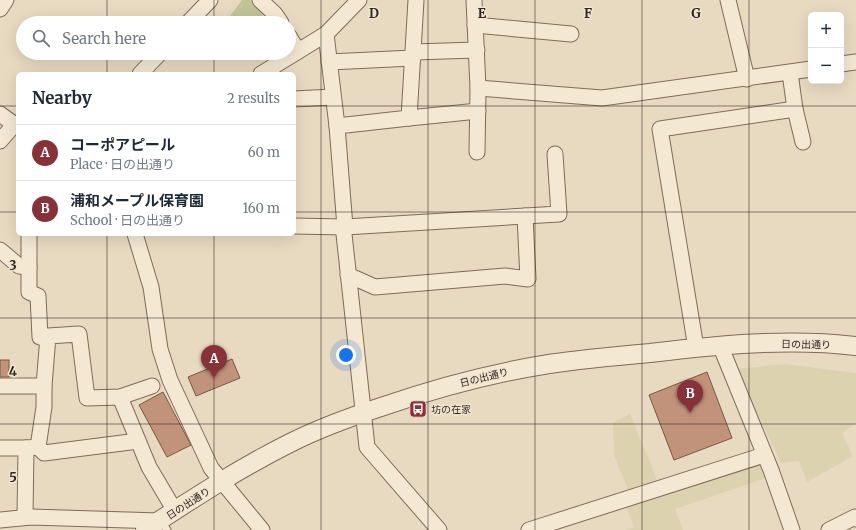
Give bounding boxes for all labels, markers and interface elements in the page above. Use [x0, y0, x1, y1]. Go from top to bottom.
text: D [369, 5, 379, 22]
text: E [478, 5, 487, 22]
text: F [584, 5, 592, 22]
text: G [691, 5, 701, 22]
map controls [808, 12, 844, 84]
button: + [808, 12, 844, 48]
search box [16, 16, 296, 60]
icon: search [30, 27, 52, 49]
text: Search here [62, 29, 146, 48]
button: − [808, 48, 844, 84]
text: Nearby [32, 87, 92, 109]
text: 2 results [227, 90, 280, 107]
text: コーポアピール [70, 135, 175, 154]
text: A [40, 144, 50, 161]
text: 60 m [248, 144, 280, 161]
text: Place · 日の出通り [70, 156, 175, 173]
text: 浦和メープル保育園 [70, 191, 204, 210]
text: B [40, 200, 50, 217]
text: 160 m [242, 200, 280, 217]
text: School · 日の出通り [70, 212, 185, 229]
text: 3 [9, 257, 17, 274]
street label: 日の出通り [781, 338, 831, 351]
pin: A [201, 345, 227, 378]
your location [336, 345, 356, 365]
text: 4 [9, 363, 18, 380]
street label: 日の出通り [458, 365, 510, 390]
pin: B [677, 380, 703, 413]
bus stop icon: 坊の在家 [408, 399, 428, 419]
place label: 坊の在家 [431, 403, 471, 416]
text: 5 [9, 469, 17, 486]
street label: 日の出通り [164, 484, 213, 522]

